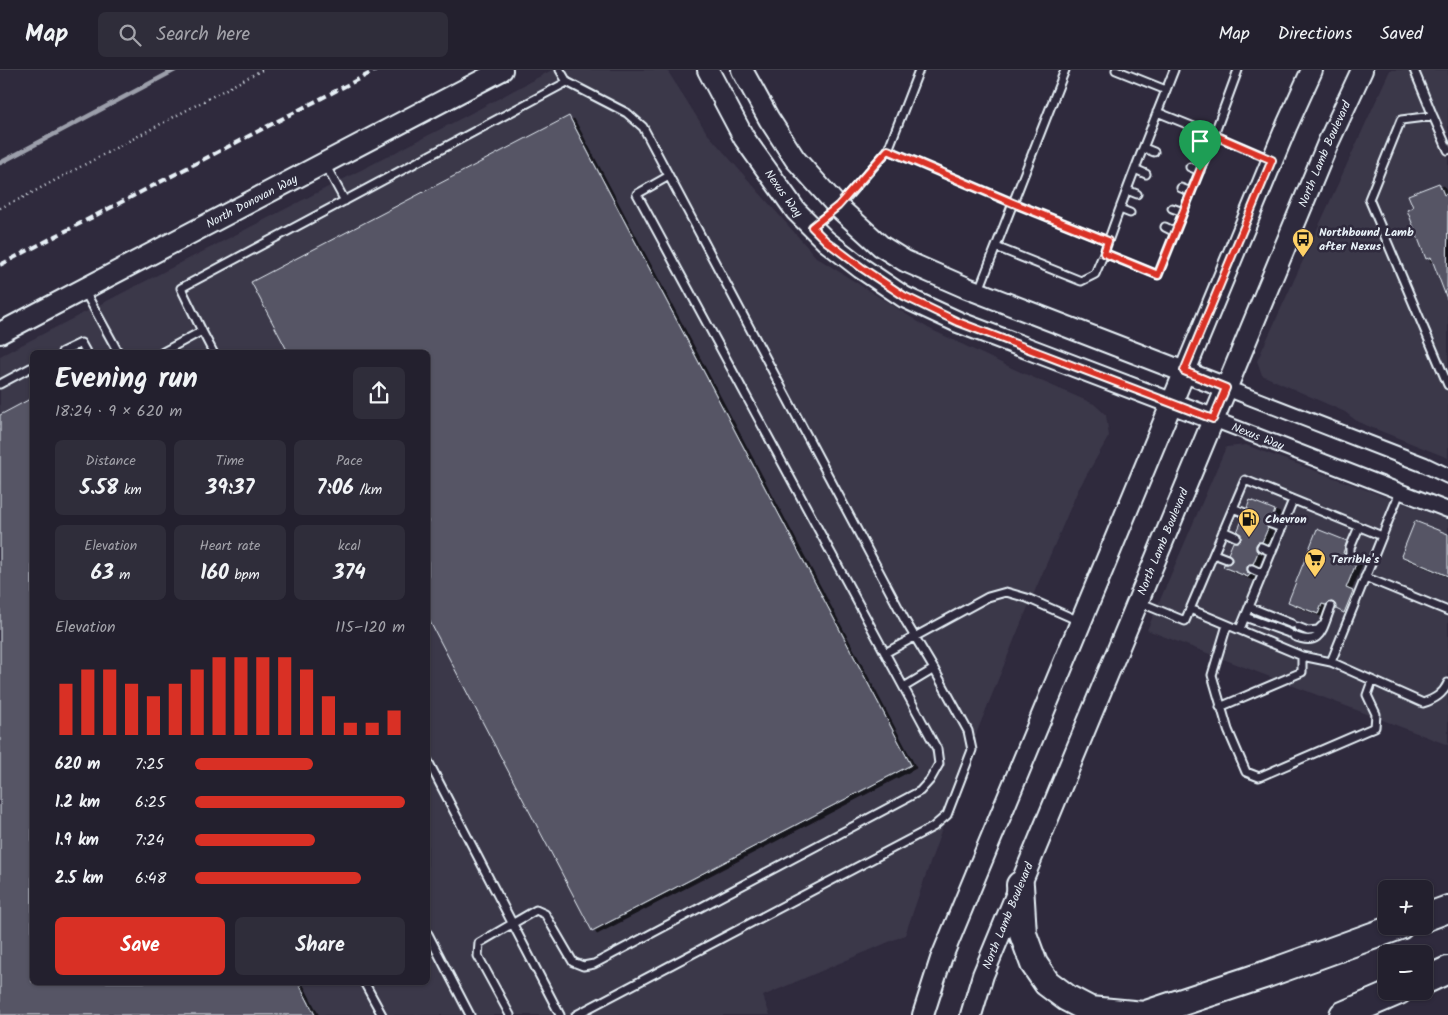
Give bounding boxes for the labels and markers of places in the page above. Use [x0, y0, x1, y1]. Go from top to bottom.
pin [1179, 120, 1221, 171]
place label: Northbound Lamb after Nexus [1319, 223, 1414, 256]
bus stop icon: Northbound Lamb after Nexus [1291, 227, 1315, 258]
fuel station icon: Chevron [1237, 507, 1261, 538]
place label: Chevron [1265, 510, 1307, 529]
supermarket icon: Terrible's [1303, 547, 1327, 578]
place label: Terrible's [1331, 550, 1380, 569]

